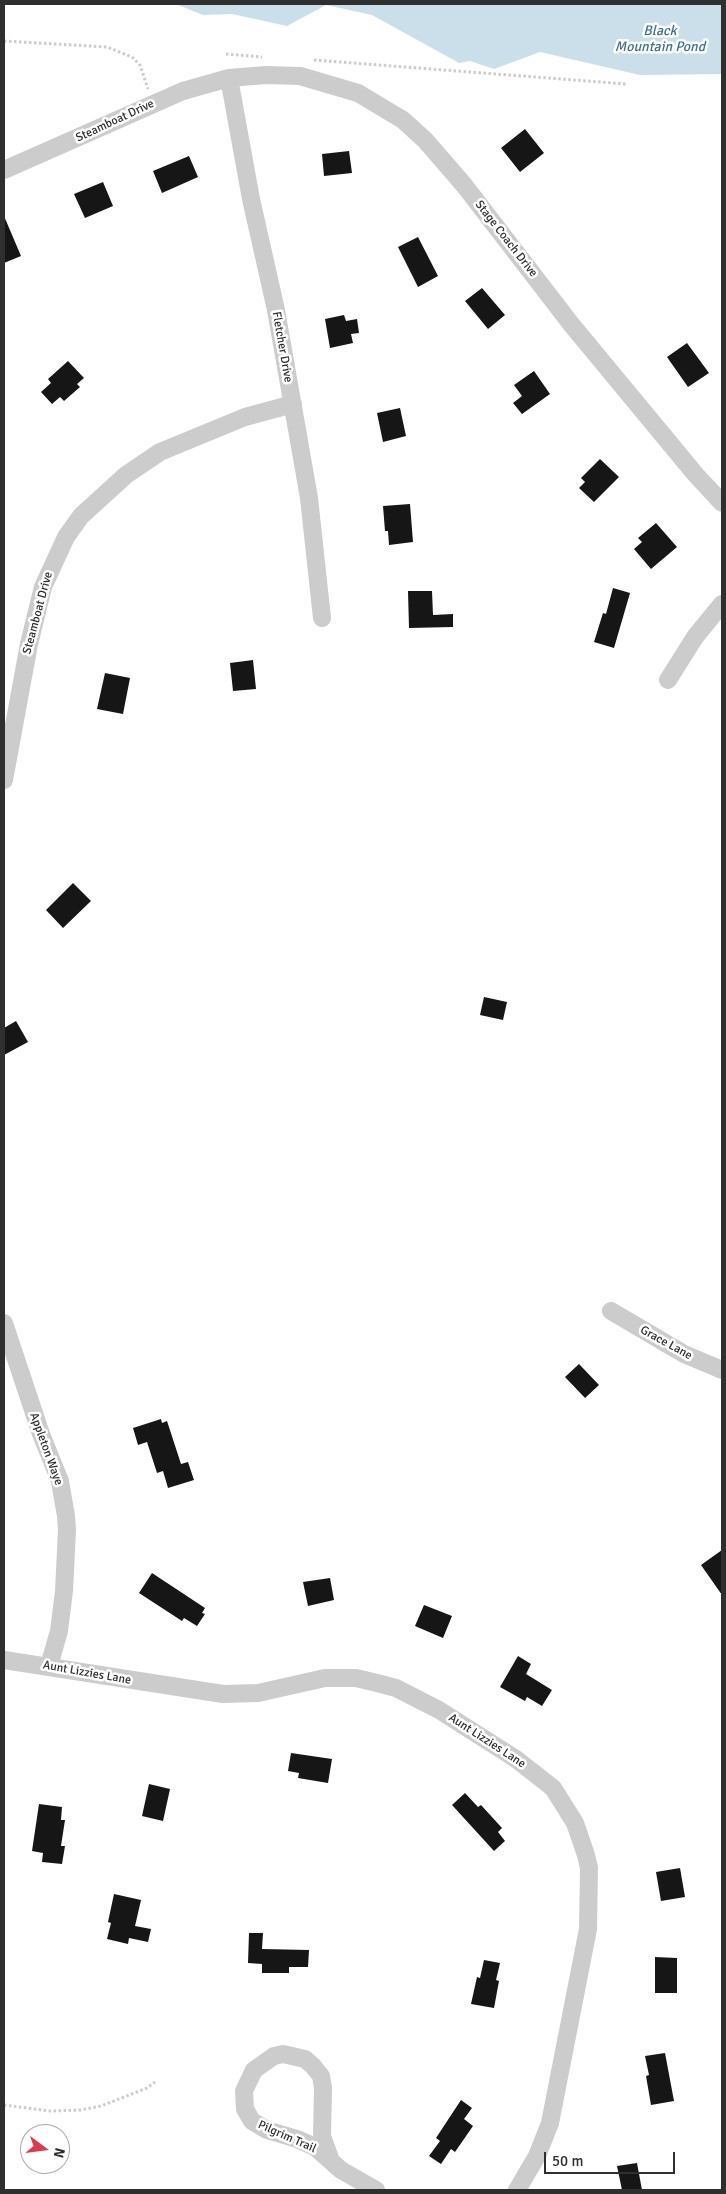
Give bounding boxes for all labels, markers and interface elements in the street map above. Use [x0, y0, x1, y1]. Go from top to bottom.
water label: Black Mountain Pond [615, 23, 705, 56]
street label: Steamboat Drive [74, 97, 156, 145]
street label: Stage Coach Drive [472, 198, 540, 280]
street label: Fletcher Drive [269, 310, 295, 384]
street label: Steamboat Drive [20, 570, 56, 656]
street label: Grace Lane [638, 1323, 694, 1363]
street label: Appleton Waye [26, 1411, 66, 1487]
street label: Aunt Lizzies Lane [42, 1658, 132, 1688]
street label: Aunt Lizzies Lane [446, 1711, 528, 1771]
street label: Pilgrim Trail [256, 2118, 318, 2156]
north arrow [20, 2124, 70, 2174]
scale bar [546, 2142, 677, 2174]
text: N [50, 2146, 68, 2160]
text: 50 m [552, 2152, 583, 2170]

